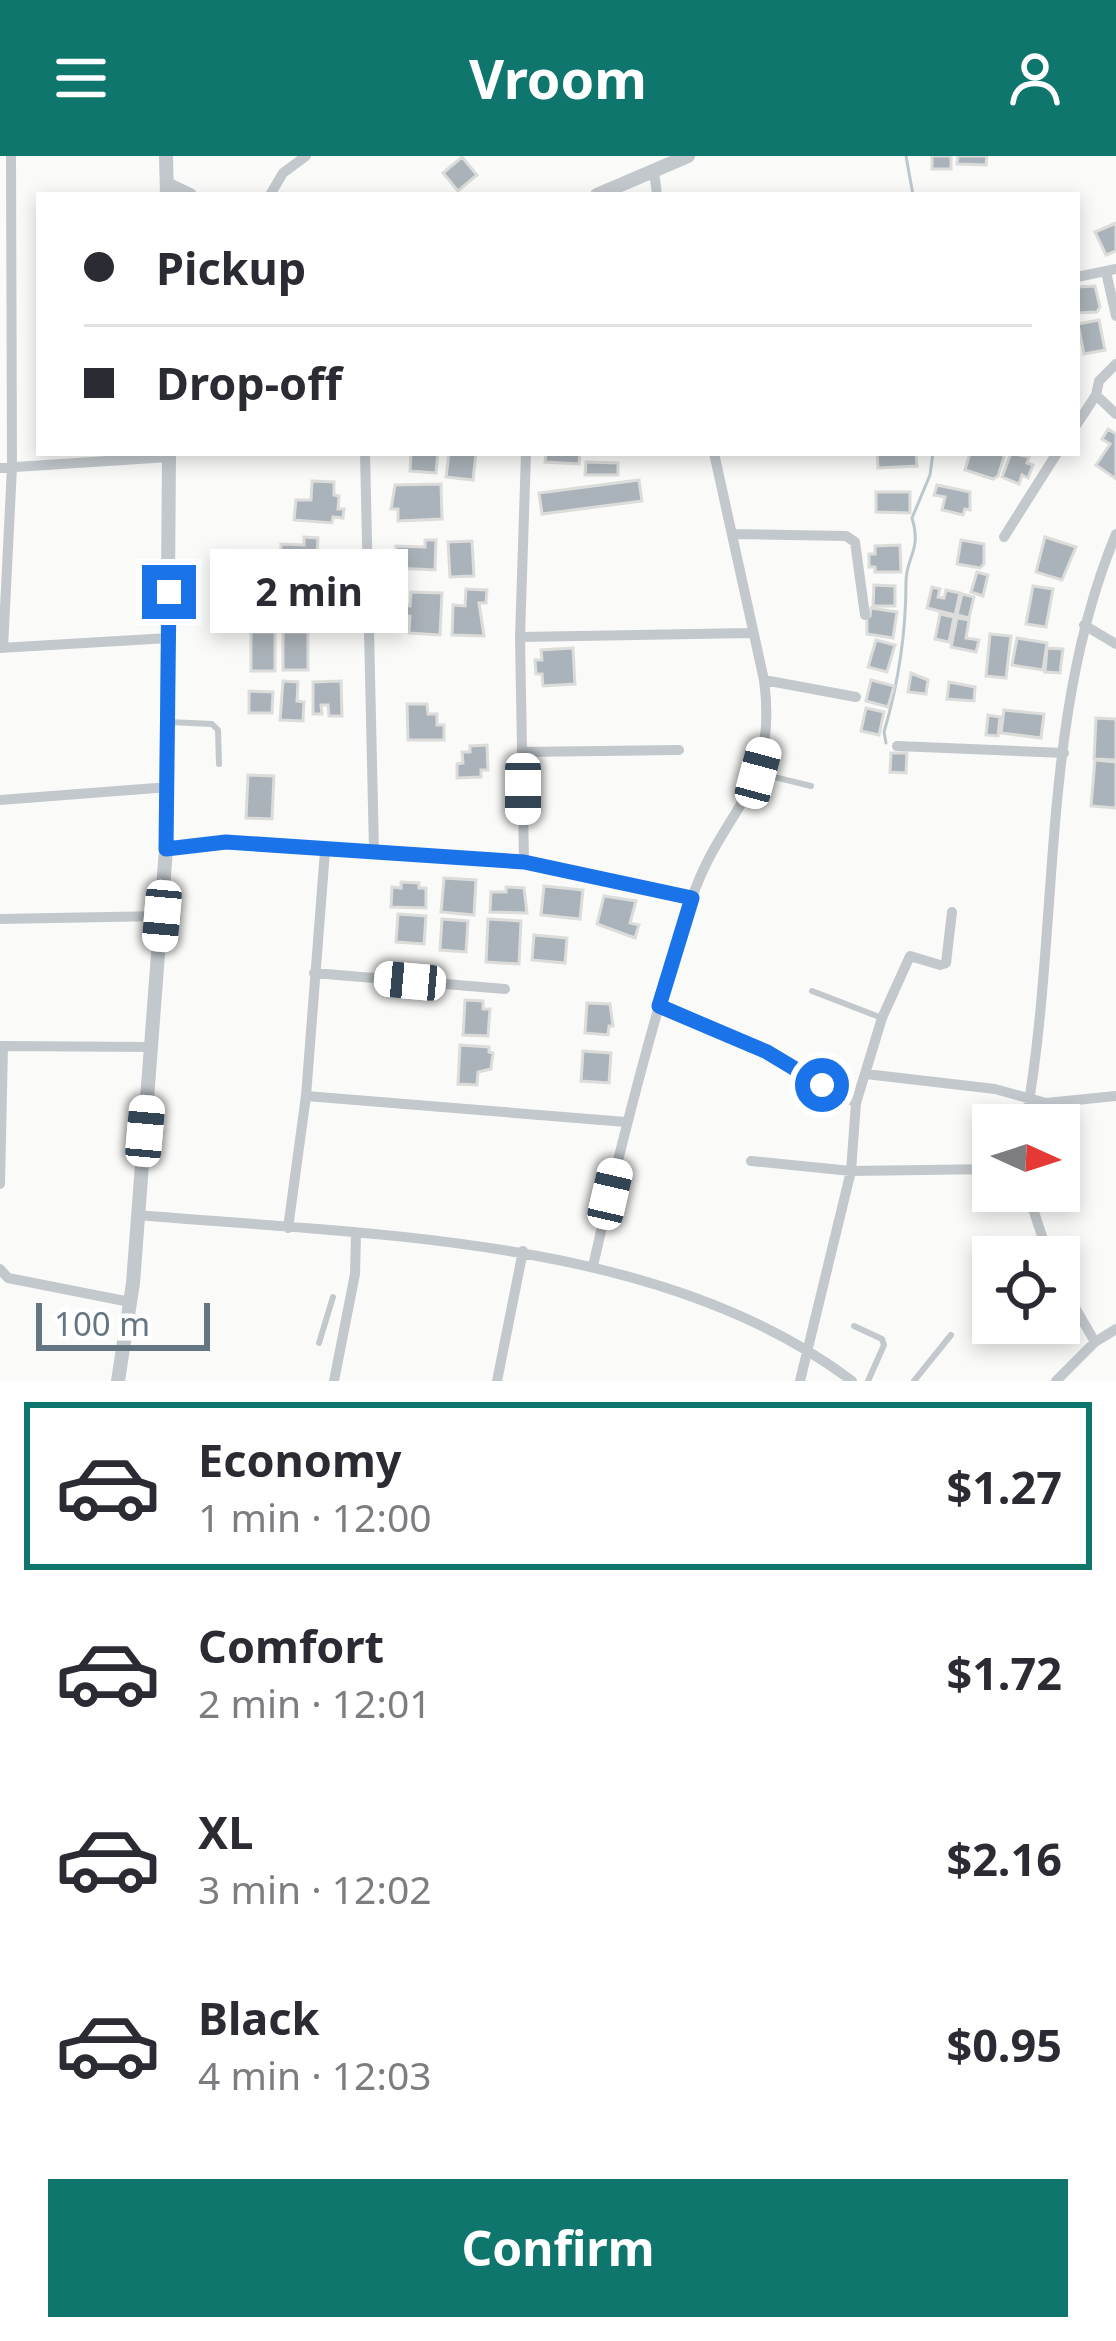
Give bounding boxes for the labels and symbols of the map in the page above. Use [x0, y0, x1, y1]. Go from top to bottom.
callout: 2 min [211, 550, 409, 634]
route end [142, 565, 196, 619]
car [731, 734, 785, 812]
car [505, 753, 541, 825]
car [141, 879, 183, 953]
car [373, 960, 447, 1002]
route start [795, 1058, 849, 1112]
car [124, 1094, 166, 1168]
north arrow [972, 1104, 1080, 1212]
car [584, 1155, 636, 1233]
scale bar [36, 1297, 210, 1350]

